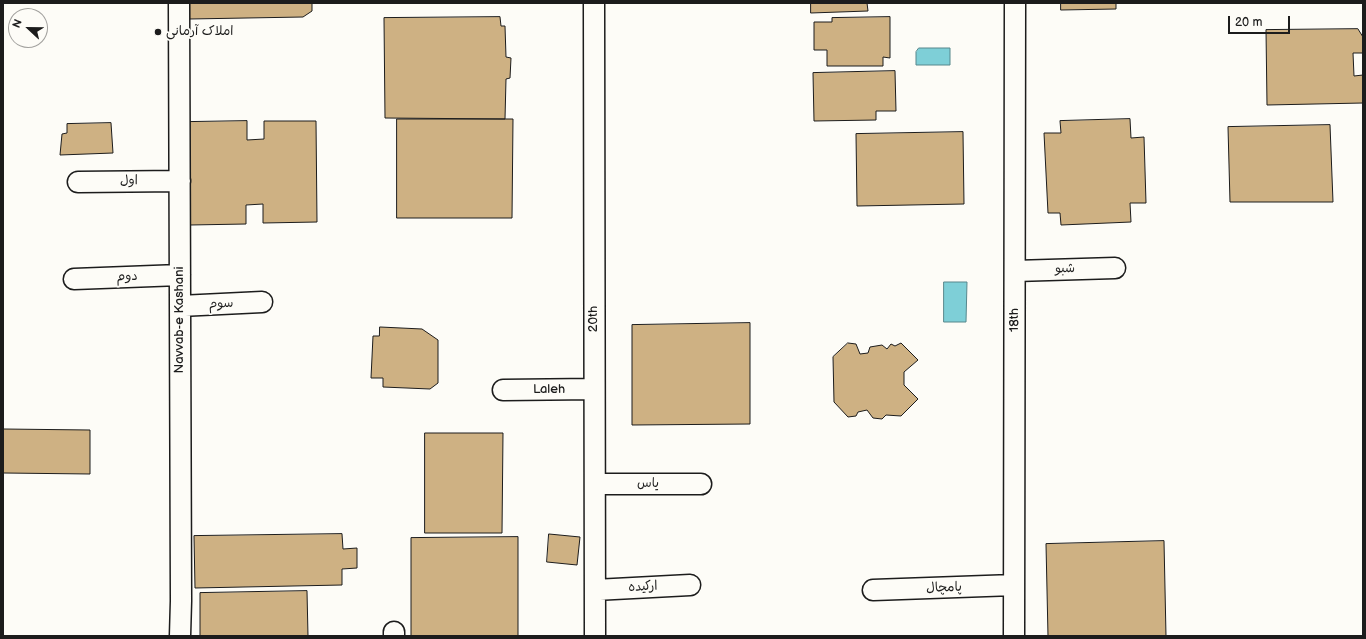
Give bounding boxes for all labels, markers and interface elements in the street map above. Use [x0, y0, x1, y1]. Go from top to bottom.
north arrow [8, 8, 48, 48]
scale bar [1230, 8, 1292, 34]
text: 20 m [1235, 15, 1262, 30]
text: N [10, 17, 25, 30]
place label: املاک آرمانی [166, 24, 233, 40]
marker: املاک آرمانی [153, 27, 163, 37]
street label: اول [120, 173, 138, 189]
street label: شبو [1055, 261, 1075, 277]
street label: Navvab-e Kashani [172, 266, 188, 374]
street label: دوم [116, 269, 138, 285]
street label: سوم [208, 296, 234, 312]
street label: 20th [586, 306, 602, 332]
street label: 18th [1007, 308, 1023, 332]
street label: Laleh [533, 382, 565, 398]
street label: یاس [637, 476, 659, 492]
street label: ارکیده [628, 578, 658, 596]
street label: پامچال [926, 580, 962, 596]

